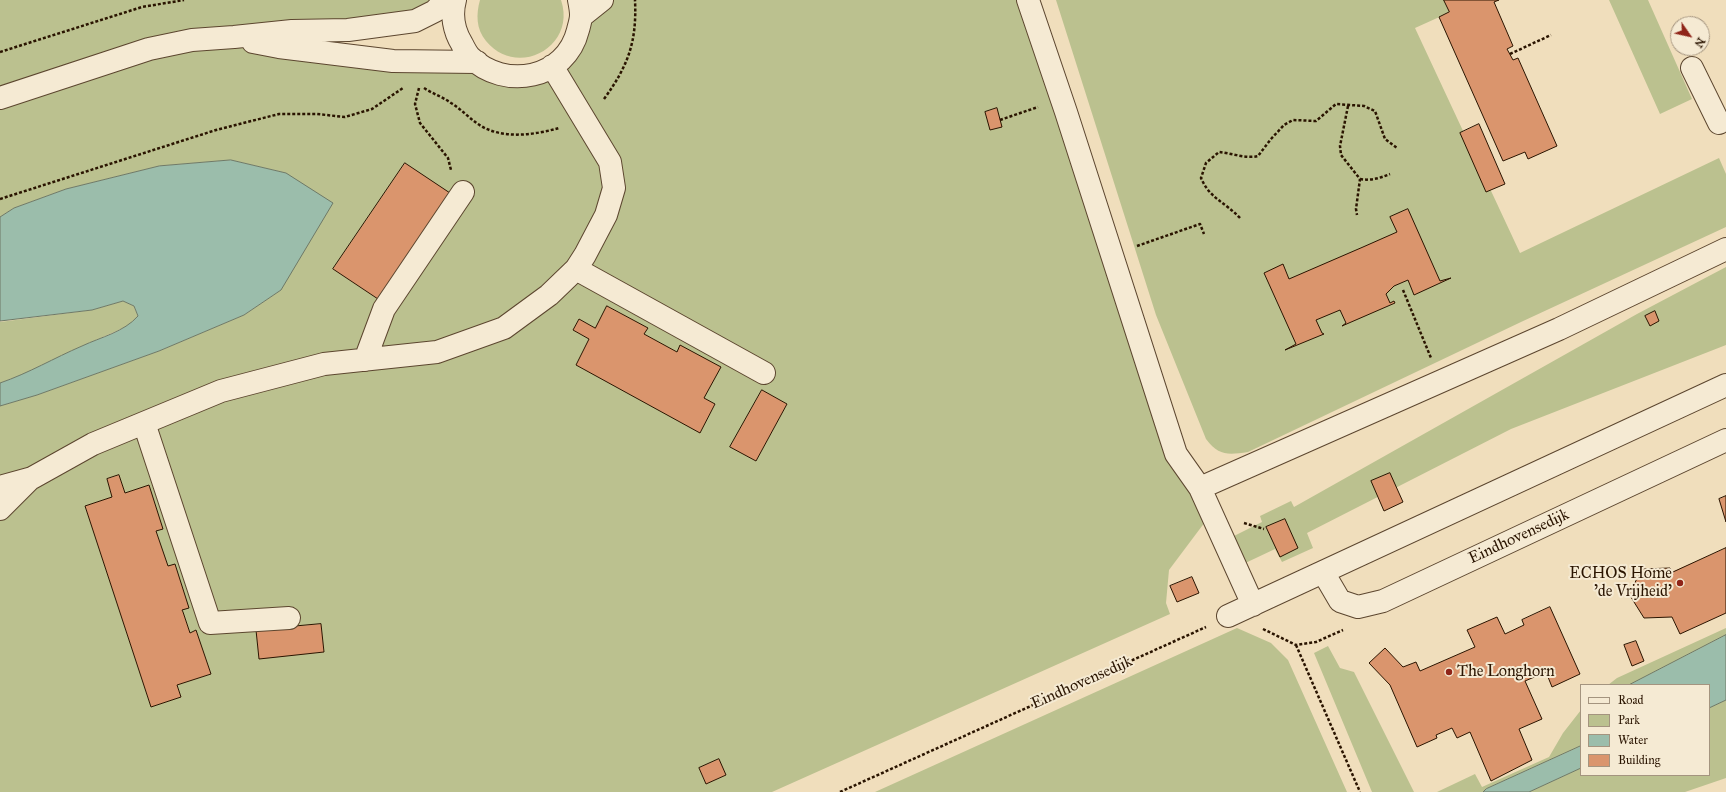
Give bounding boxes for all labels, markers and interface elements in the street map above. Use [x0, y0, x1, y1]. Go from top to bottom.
north arrow [1670, 16, 1710, 56]
text: N [1692, 35, 1708, 50]
street label: Eindhovensedijk [1466, 505, 1572, 569]
place label: ECHOS Home 'de Vrijheid' [1569, 564, 1672, 602]
marker: ECHOS Home 'de Vrijheid' [1675, 578, 1685, 588]
street label: Eindhovensedijk [1029, 652, 1135, 714]
place label: The Longhorn [1457, 662, 1555, 682]
marker: The Longhorn [1444, 667, 1454, 677]
legend [1580, 684, 1710, 776]
text: Road [1618, 693, 1644, 707]
text: Park [1618, 713, 1640, 727]
text: Water [1618, 733, 1648, 747]
text: Building [1618, 753, 1660, 767]

